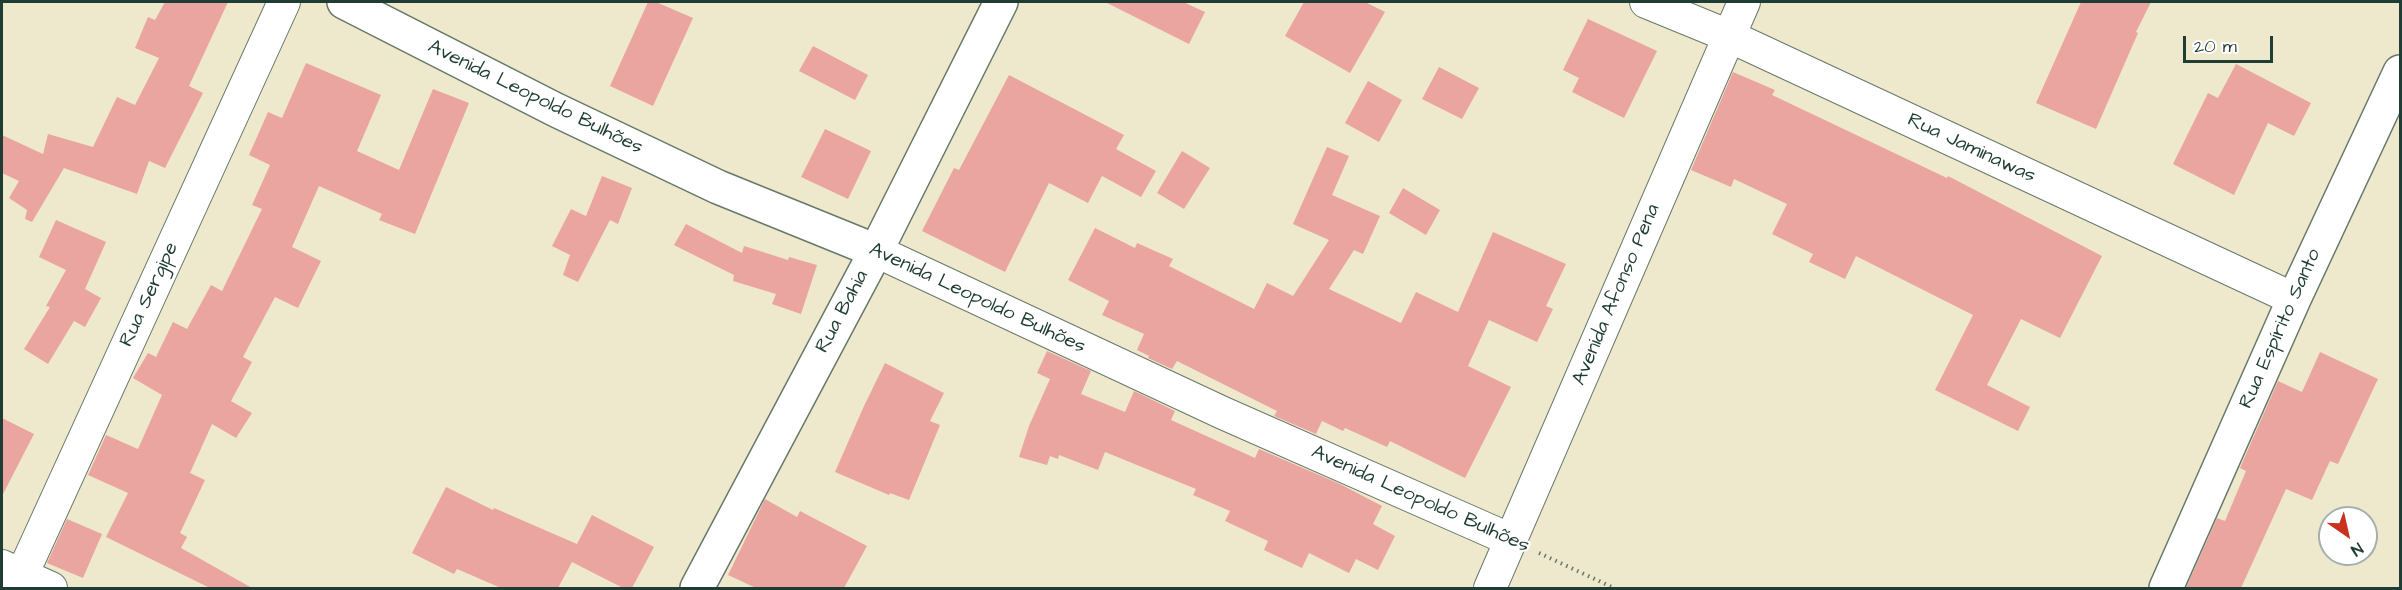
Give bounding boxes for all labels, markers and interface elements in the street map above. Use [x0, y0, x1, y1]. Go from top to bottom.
scale bar [2186, 24, 2276, 62]
text: 20 m [2194, 34, 2237, 59]
street label: Avenida Leopoldo Bulhões [424, 35, 646, 161]
street label: Rua Jaminawas [1903, 109, 2039, 189]
street label: Avenida Afonso Pena [1568, 201, 1666, 389]
street label: Avenida Leopoldo Bulhões [865, 238, 1089, 360]
street label: Rua Sergipe [115, 239, 185, 351]
street label: Rua Espírito Santo [2235, 245, 2327, 413]
street label: Rua Bahia [811, 267, 875, 357]
street label: Avenida Leopoldo Bulhões [1307, 441, 1533, 559]
north arrow [2318, 506, 2378, 566]
text: N [2347, 537, 2367, 561]

